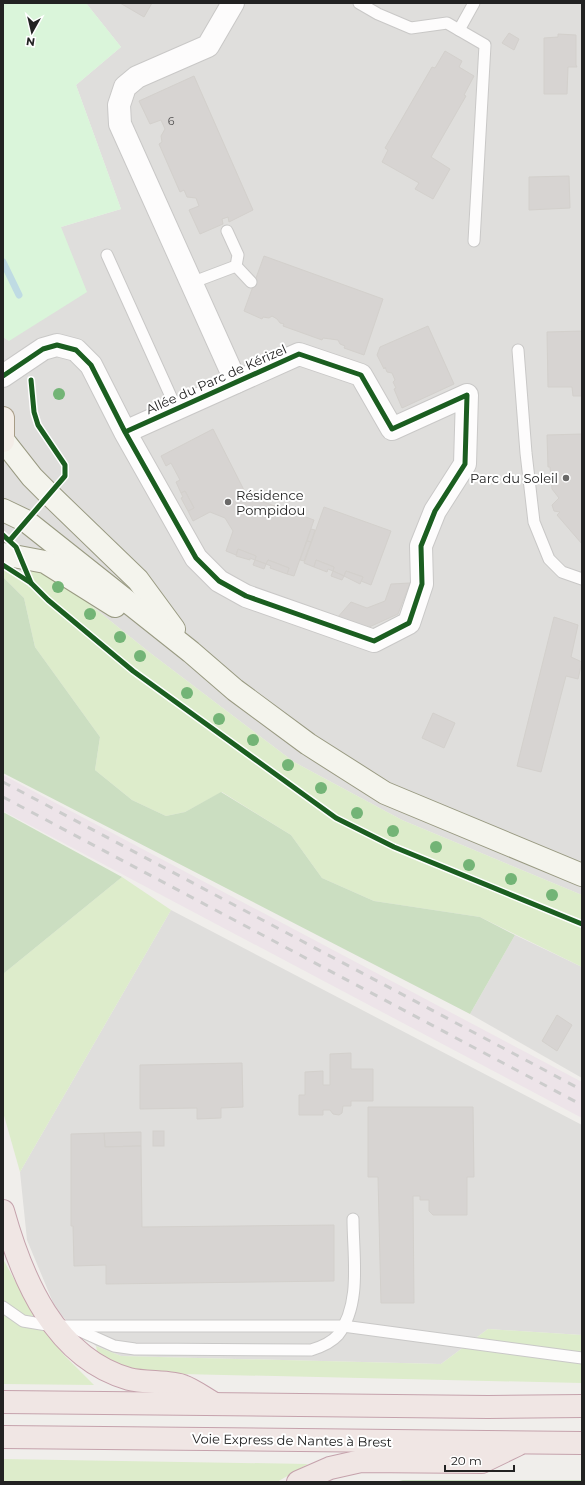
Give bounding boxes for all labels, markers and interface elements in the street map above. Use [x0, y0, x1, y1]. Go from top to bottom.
north arrow [12, 12, 52, 52]
text: N [25, 34, 36, 49]
house number: 6 [168, 114, 175, 128]
street label: Allée du Parc de Kérizel [143, 341, 289, 417]
place label: Parc du Soleil [470, 470, 558, 486]
marker: Parc du Soleil [561, 473, 571, 483]
place label: Résidence Pompidou [236, 487, 305, 518]
marker: Résidence Pompidou [223, 497, 233, 507]
street label: Voie Express de Nantes à Brest [192, 1430, 392, 1450]
scale bar [445, 1447, 514, 1473]
text: 20 m [451, 1453, 482, 1468]

